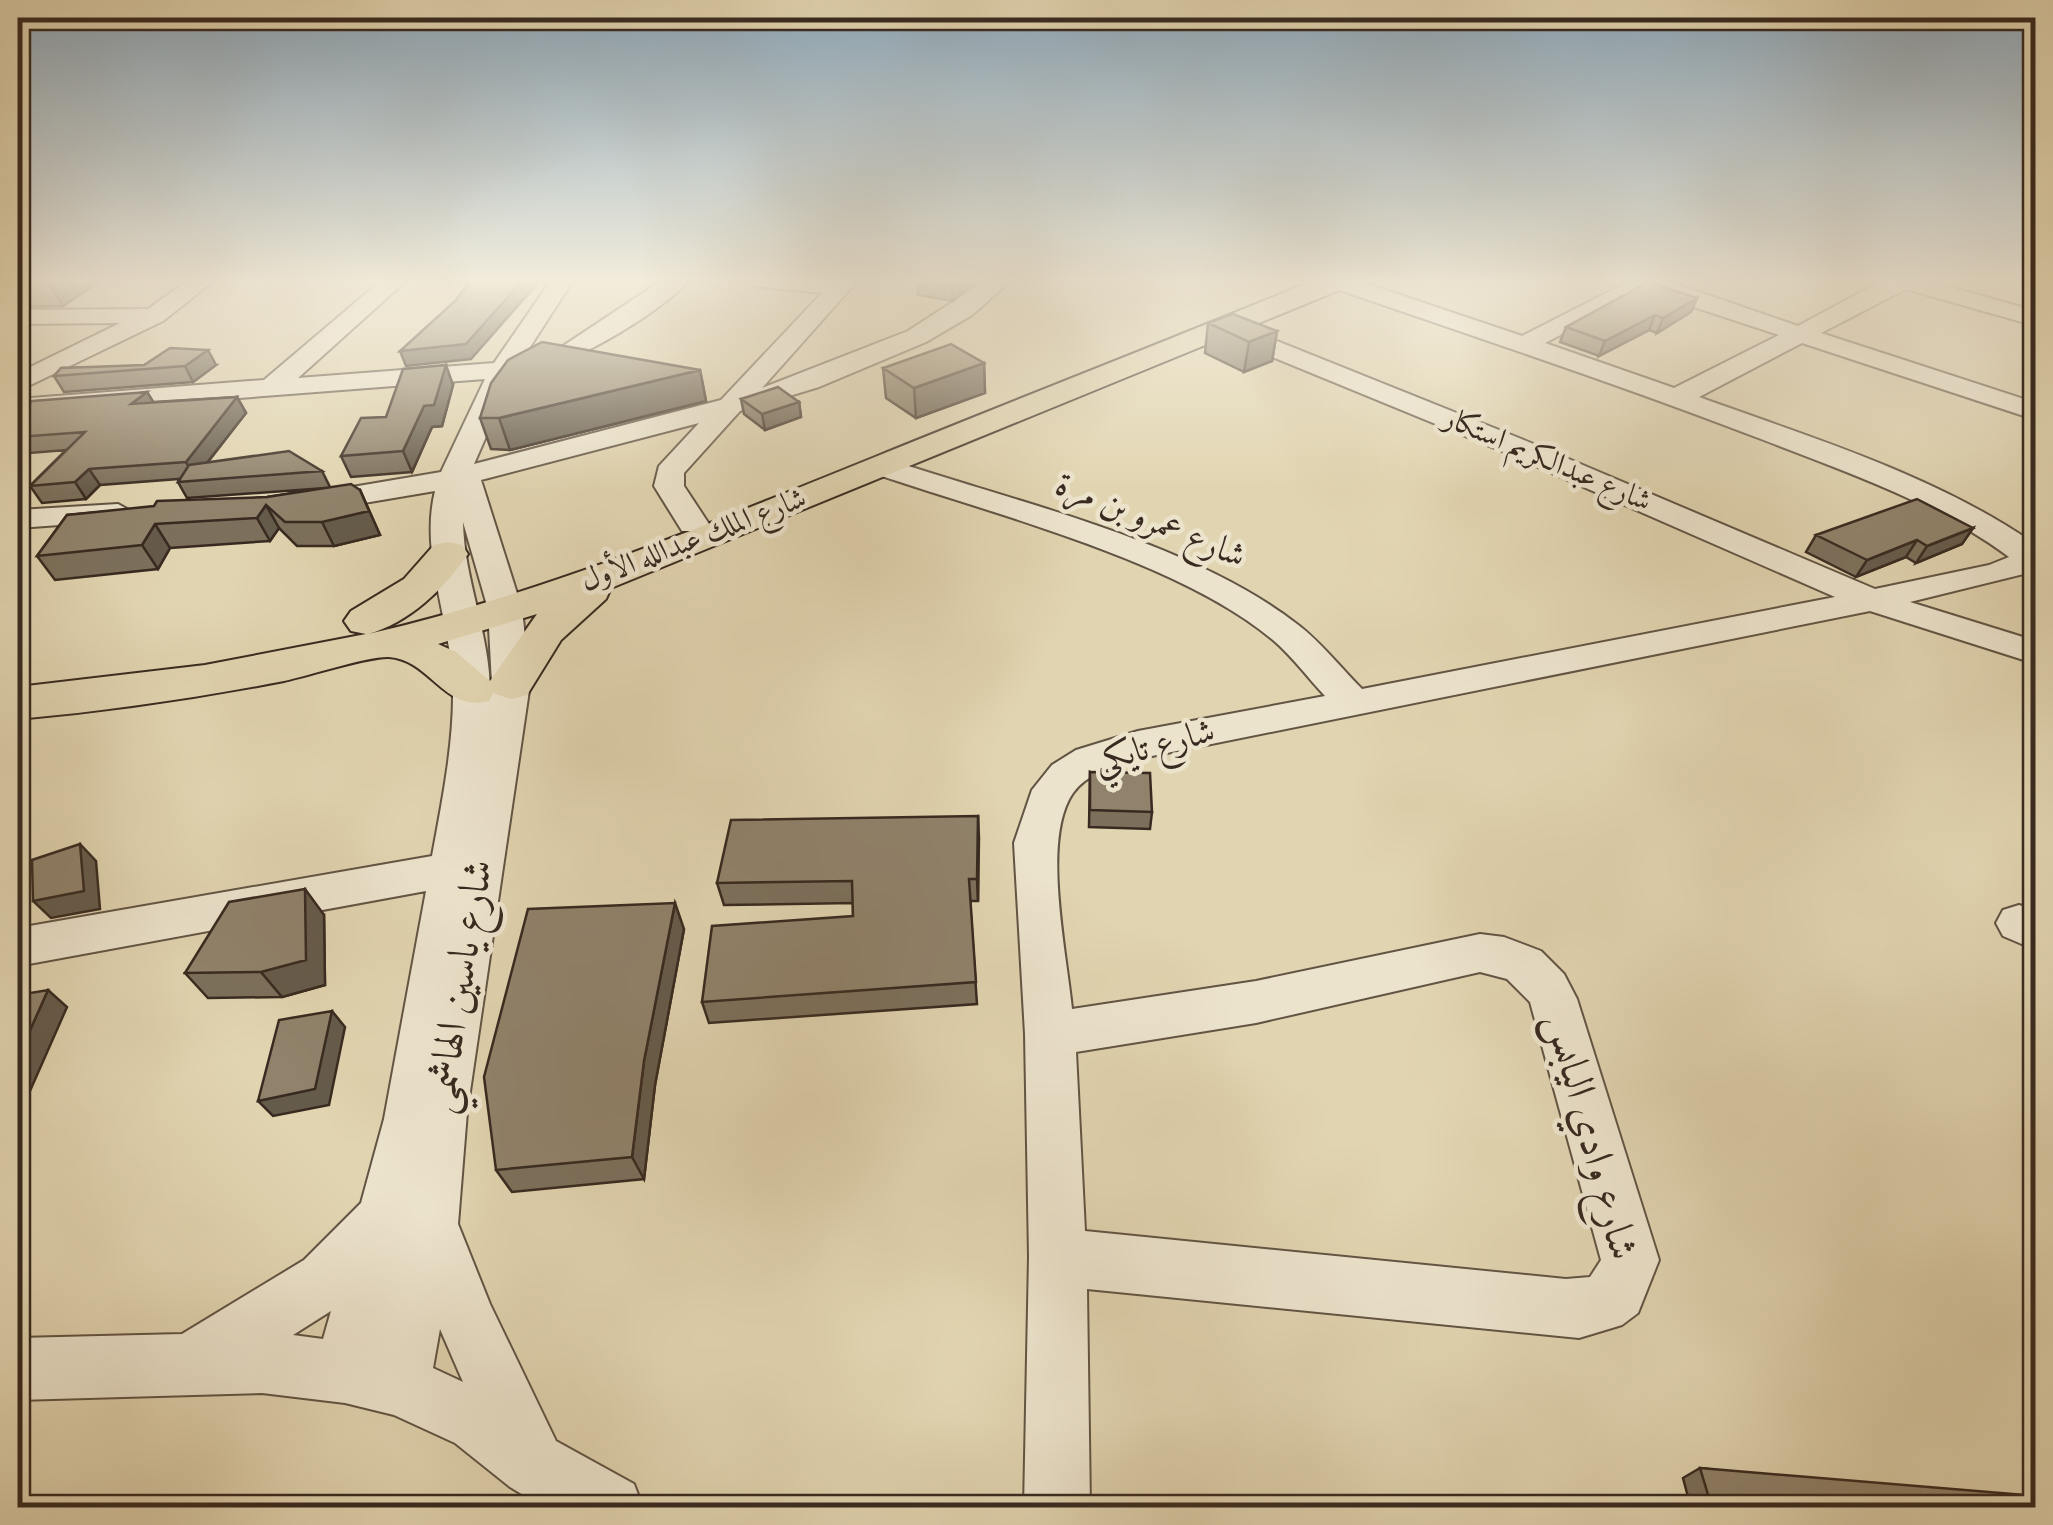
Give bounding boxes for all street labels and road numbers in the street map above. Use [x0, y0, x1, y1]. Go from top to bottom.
street label: شارع عبدالكريم استكار [1433, 397, 1658, 526]
street label: شارع عمرو بن مرة [1047, 461, 1253, 583]
street label: شارع الملك عبدالله الأول [574, 476, 814, 605]
street label: شارع تايكي [1089, 707, 1222, 791]
street label: شارع ياسين الهاشمي [412, 856, 517, 1119]
street label: شارع وادي اليابس [1526, 1007, 1651, 1268]

